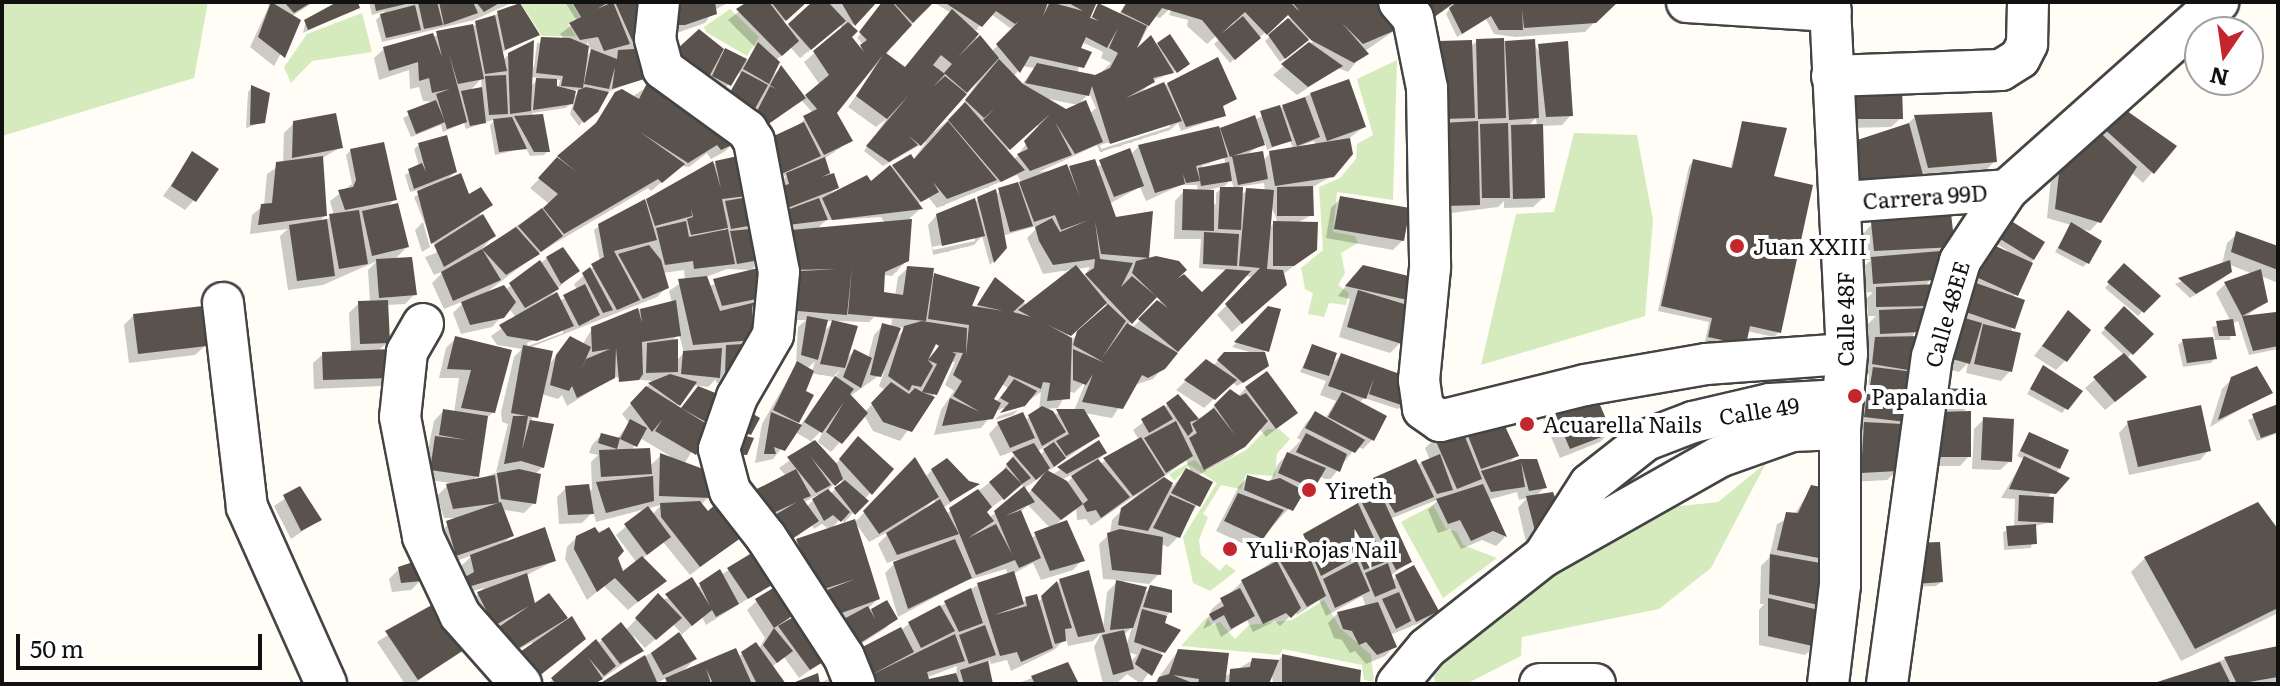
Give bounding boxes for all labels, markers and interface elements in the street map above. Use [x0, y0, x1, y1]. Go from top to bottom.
north arrow [2184, 16, 2264, 96]
text: N [2206, 60, 2232, 96]
street label: Carrera 99D [1862, 178, 1988, 214]
place label: Juan XXIII [1753, 233, 1867, 259]
marker: Juan XXIII [1728, 237, 1746, 255]
street label: Calle 48EE [1918, 258, 1974, 370]
street label: Calle 48F [1832, 271, 1858, 367]
place label: Papalandia [1871, 383, 1987, 409]
marker: Papalandia [1846, 387, 1864, 405]
street label: Calle 49 [1717, 391, 1801, 429]
place label: Acuarella Nails [1543, 411, 1702, 437]
marker: Acuarella Nails [1518, 415, 1536, 433]
place label: Yireth [1325, 477, 1392, 503]
marker: Yireth [1300, 481, 1318, 499]
place label: Yuli Rojas Nail [1246, 536, 1397, 562]
marker: Yuli Rojas Nail [1221, 540, 1239, 558]
scale bar [20, 618, 266, 668]
text: 50 m [30, 630, 84, 665]

